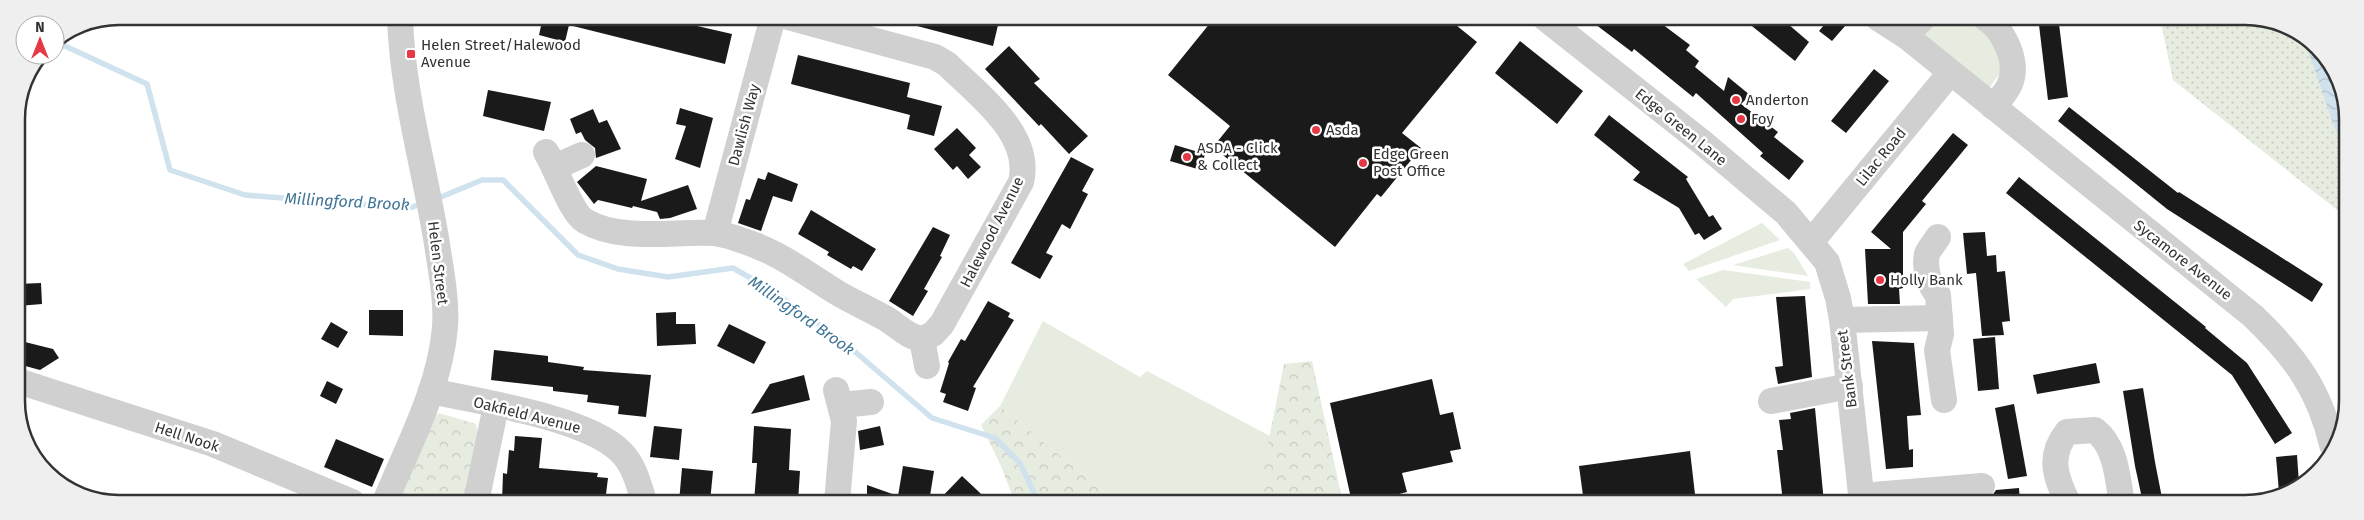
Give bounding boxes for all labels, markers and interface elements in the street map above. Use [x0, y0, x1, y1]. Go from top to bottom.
north arrow [15, 15, 65, 65]
text: N [35, 19, 45, 36]
place label: Helen Street/Halewood Avenue [421, 36, 581, 71]
marker: Helen Street/Halewood Avenue [405, 48, 417, 60]
street label: Dawlish Way [724, 82, 764, 168]
street label: Edge Green Lane [1632, 85, 1730, 169]
place label: Anderton [1746, 91, 1809, 109]
marker: Anderton [1730, 94, 1742, 106]
place label: Foy [1751, 110, 1775, 128]
marker: Foy [1735, 113, 1747, 125]
place label: Asda [1326, 121, 1359, 139]
marker: Asda [1310, 124, 1322, 136]
street label: Lilac Road [1852, 124, 1910, 190]
place label: ASDA - Click & Collect [1197, 139, 1278, 174]
place label: Edge Green Post Office [1373, 145, 1449, 180]
marker: ASDA - Click & Collect [1181, 151, 1193, 163]
marker: Edge Green Post Office [1357, 157, 1369, 169]
street label: Halewood Avenue [956, 174, 1028, 290]
water label: Millingford Brook [284, 189, 410, 214]
street label: Sycamore Avenue [2130, 216, 2236, 304]
street label: Helen Street [424, 220, 452, 307]
place label: Holly Bank [1890, 271, 1963, 289]
water label: Millingford Brook [745, 272, 859, 359]
marker: Holly Bank [1874, 274, 1886, 286]
street label: Bank Street [1833, 328, 1861, 409]
street label: Oakfield Avenue [471, 393, 583, 437]
street label: Hell Nook [153, 418, 222, 456]

